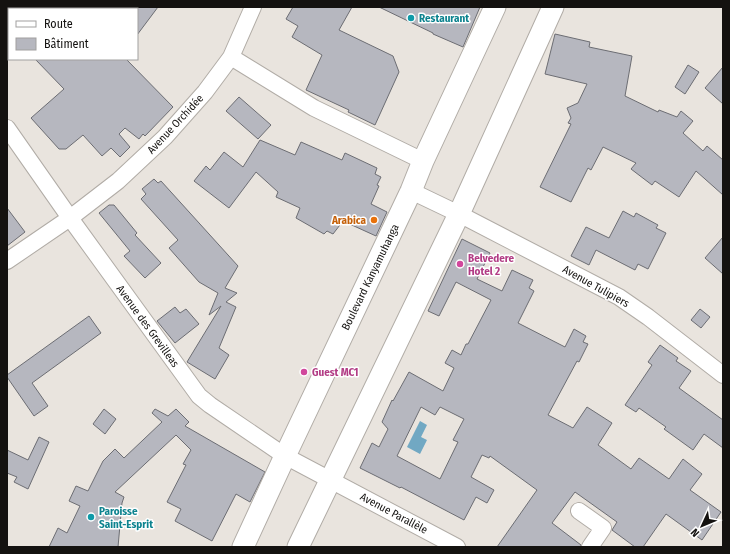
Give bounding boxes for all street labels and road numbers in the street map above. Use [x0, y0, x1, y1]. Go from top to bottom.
street label: Avenue Orchidée [145, 92, 206, 157]
street label: Boulevard Kanyamuhanga [339, 222, 402, 332]
street label: Avenue Tulipiers [560, 263, 632, 310]
street label: Avenue des Grevilleas [113, 283, 182, 370]
street label: Avenue Parallèle [358, 490, 430, 537]

